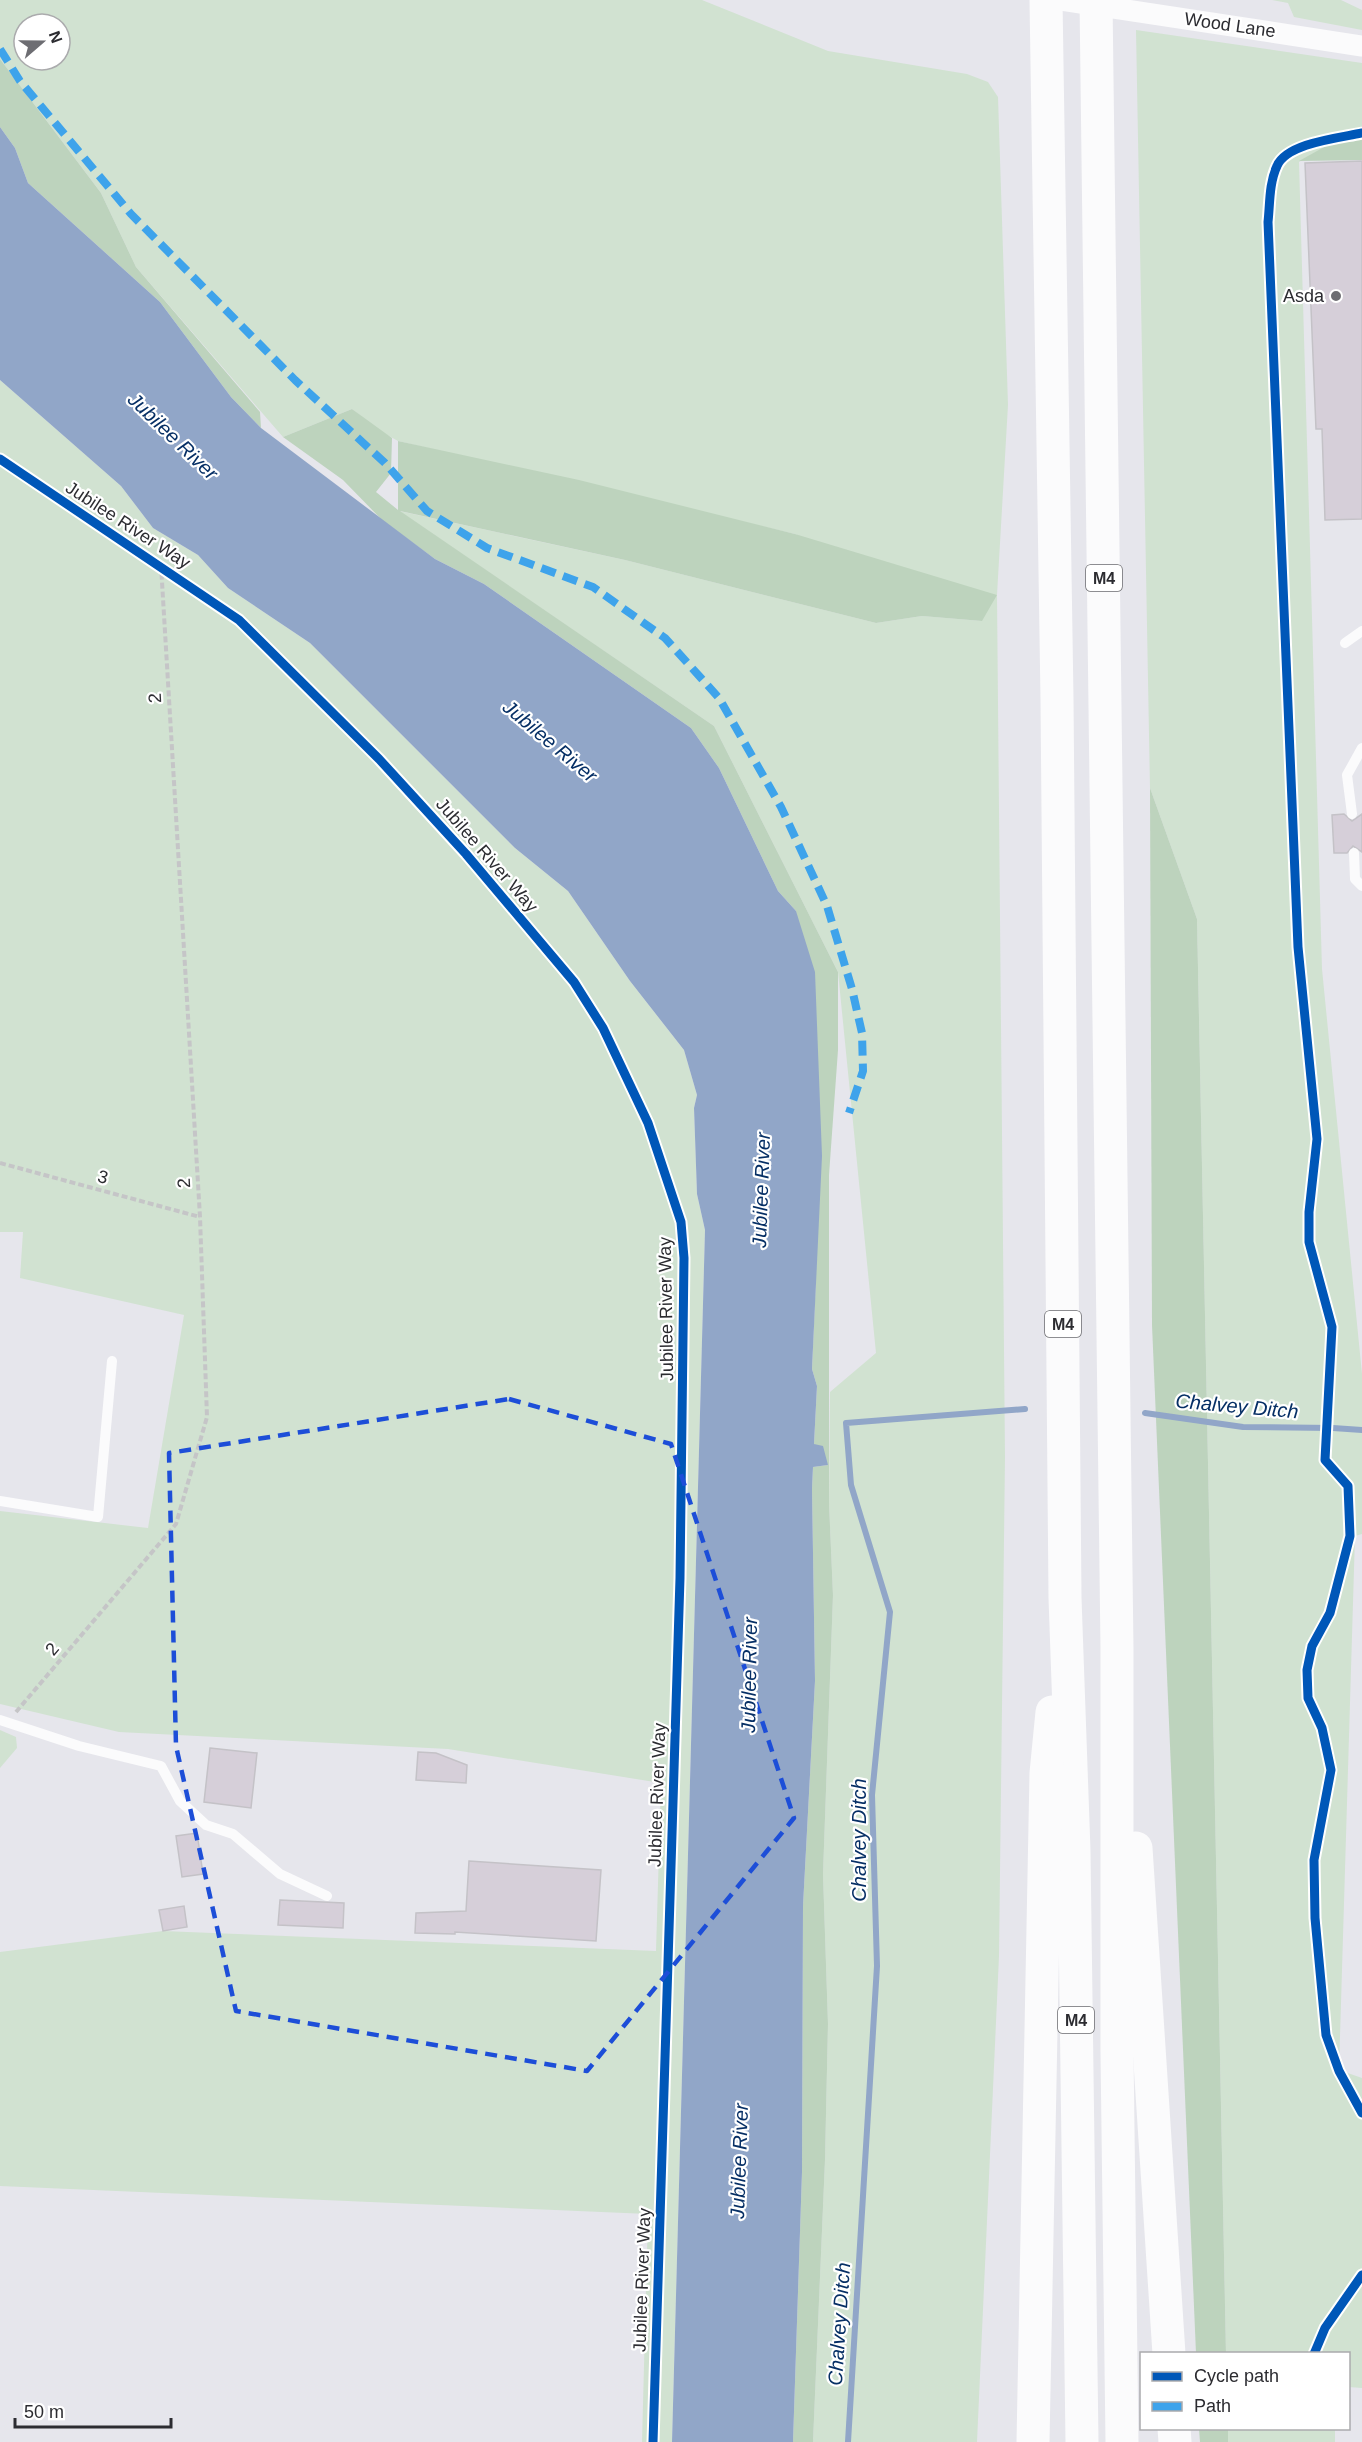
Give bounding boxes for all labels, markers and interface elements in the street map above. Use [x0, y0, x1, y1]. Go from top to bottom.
street label: Wood Lane [1183, 9, 1277, 41]
north arrow [12, 12, 72, 72]
text: N [46, 29, 66, 45]
place label: Asda [1283, 286, 1325, 306]
marker: Asda [1329, 289, 1343, 303]
water label: Jubilee River [123, 387, 223, 485]
street label: Jubilee River Way [62, 477, 194, 573]
road number: M4 [1086, 565, 1122, 591]
street label: 2 [145, 692, 165, 704]
water label: Jubilee River [498, 695, 602, 787]
street label: Jubilee River Way [432, 794, 542, 916]
water label: Jubilee River [748, 1131, 774, 1249]
street label: 3 [96, 1166, 110, 1188]
street label: 2 [174, 1177, 194, 1189]
street label: Jubilee River Way [655, 1237, 677, 1381]
road number: M4 [1045, 1311, 1081, 1337]
water label: Chalvey Ditch [1175, 1390, 1299, 1422]
water label: Jubilee River [737, 1616, 761, 1734]
street label: 2 [41, 1639, 63, 1659]
street label: Jubilee River Way [644, 1722, 670, 1868]
water label: Chalvey Ditch [848, 1778, 870, 1902]
road number: M4 [1058, 2007, 1094, 2033]
water label: Jubilee River [726, 2102, 752, 2220]
street label: Jubilee River Way [629, 2207, 655, 2353]
water label: Chalvey Ditch [824, 2262, 854, 2386]
legend [1140, 2352, 1350, 2430]
text: Cycle path [1194, 2366, 1279, 2386]
scale bar [15, 2391, 171, 2429]
text: Path [1194, 2396, 1231, 2416]
text: 50 m [24, 2402, 64, 2422]

